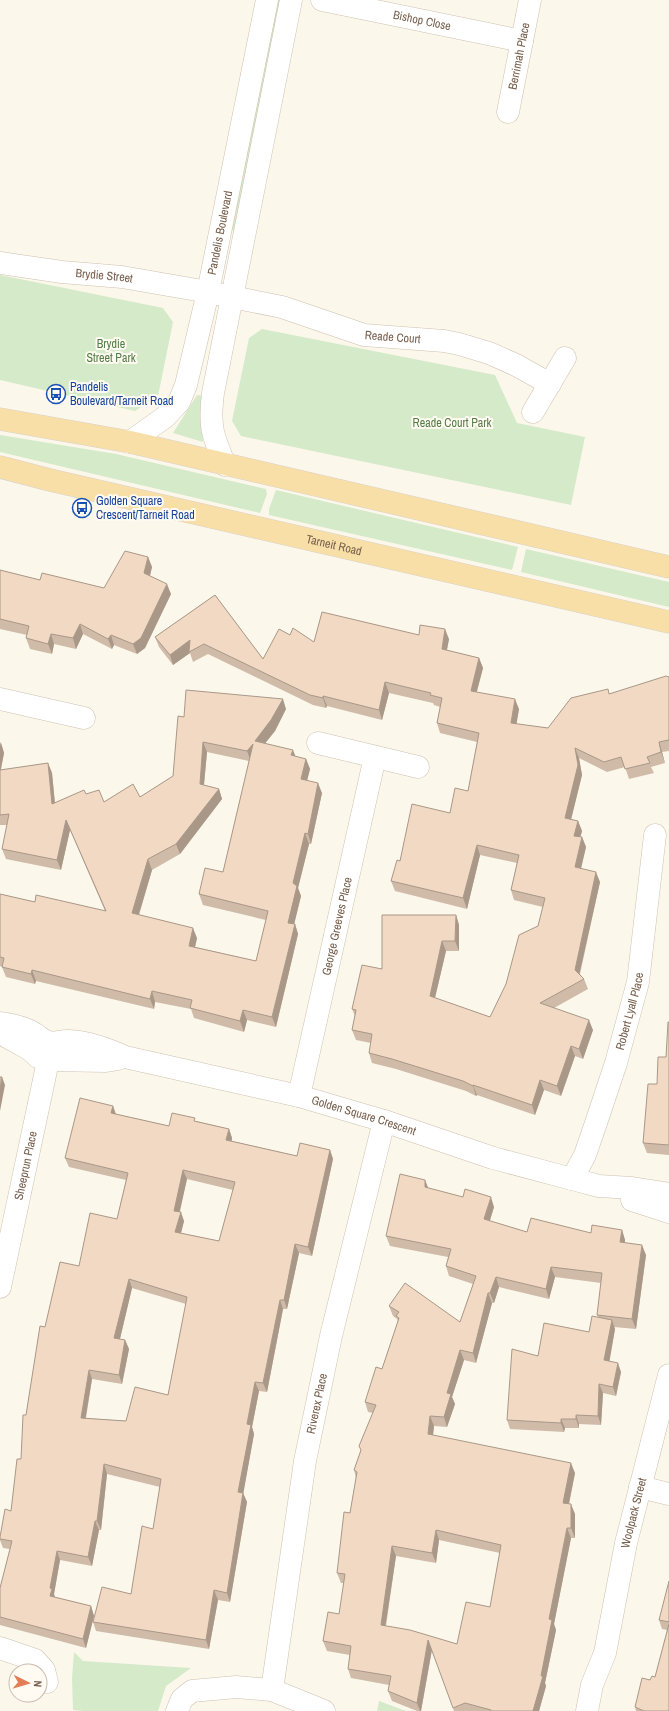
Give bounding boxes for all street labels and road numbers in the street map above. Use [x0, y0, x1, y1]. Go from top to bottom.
street label: Bishop Close [392, 7, 452, 34]
street label: Berrimah Place [505, 21, 533, 91]
street label: Pandelis Boulevard [204, 189, 236, 276]
street label: Brydie Street [75, 265, 134, 287]
street label: Reade Court [364, 327, 421, 347]
street label: Tarneit Road [305, 531, 363, 559]
street label: George Greeves Place [318, 876, 356, 977]
street label: Robert Lyall Place [612, 972, 647, 1052]
street label: Golden Square Crescent [310, 1092, 418, 1139]
street label: Sheeprun Place [11, 1130, 41, 1202]
street label: Riverex Place [303, 1372, 331, 1435]
street label: Woolpack Street [617, 1476, 650, 1549]

